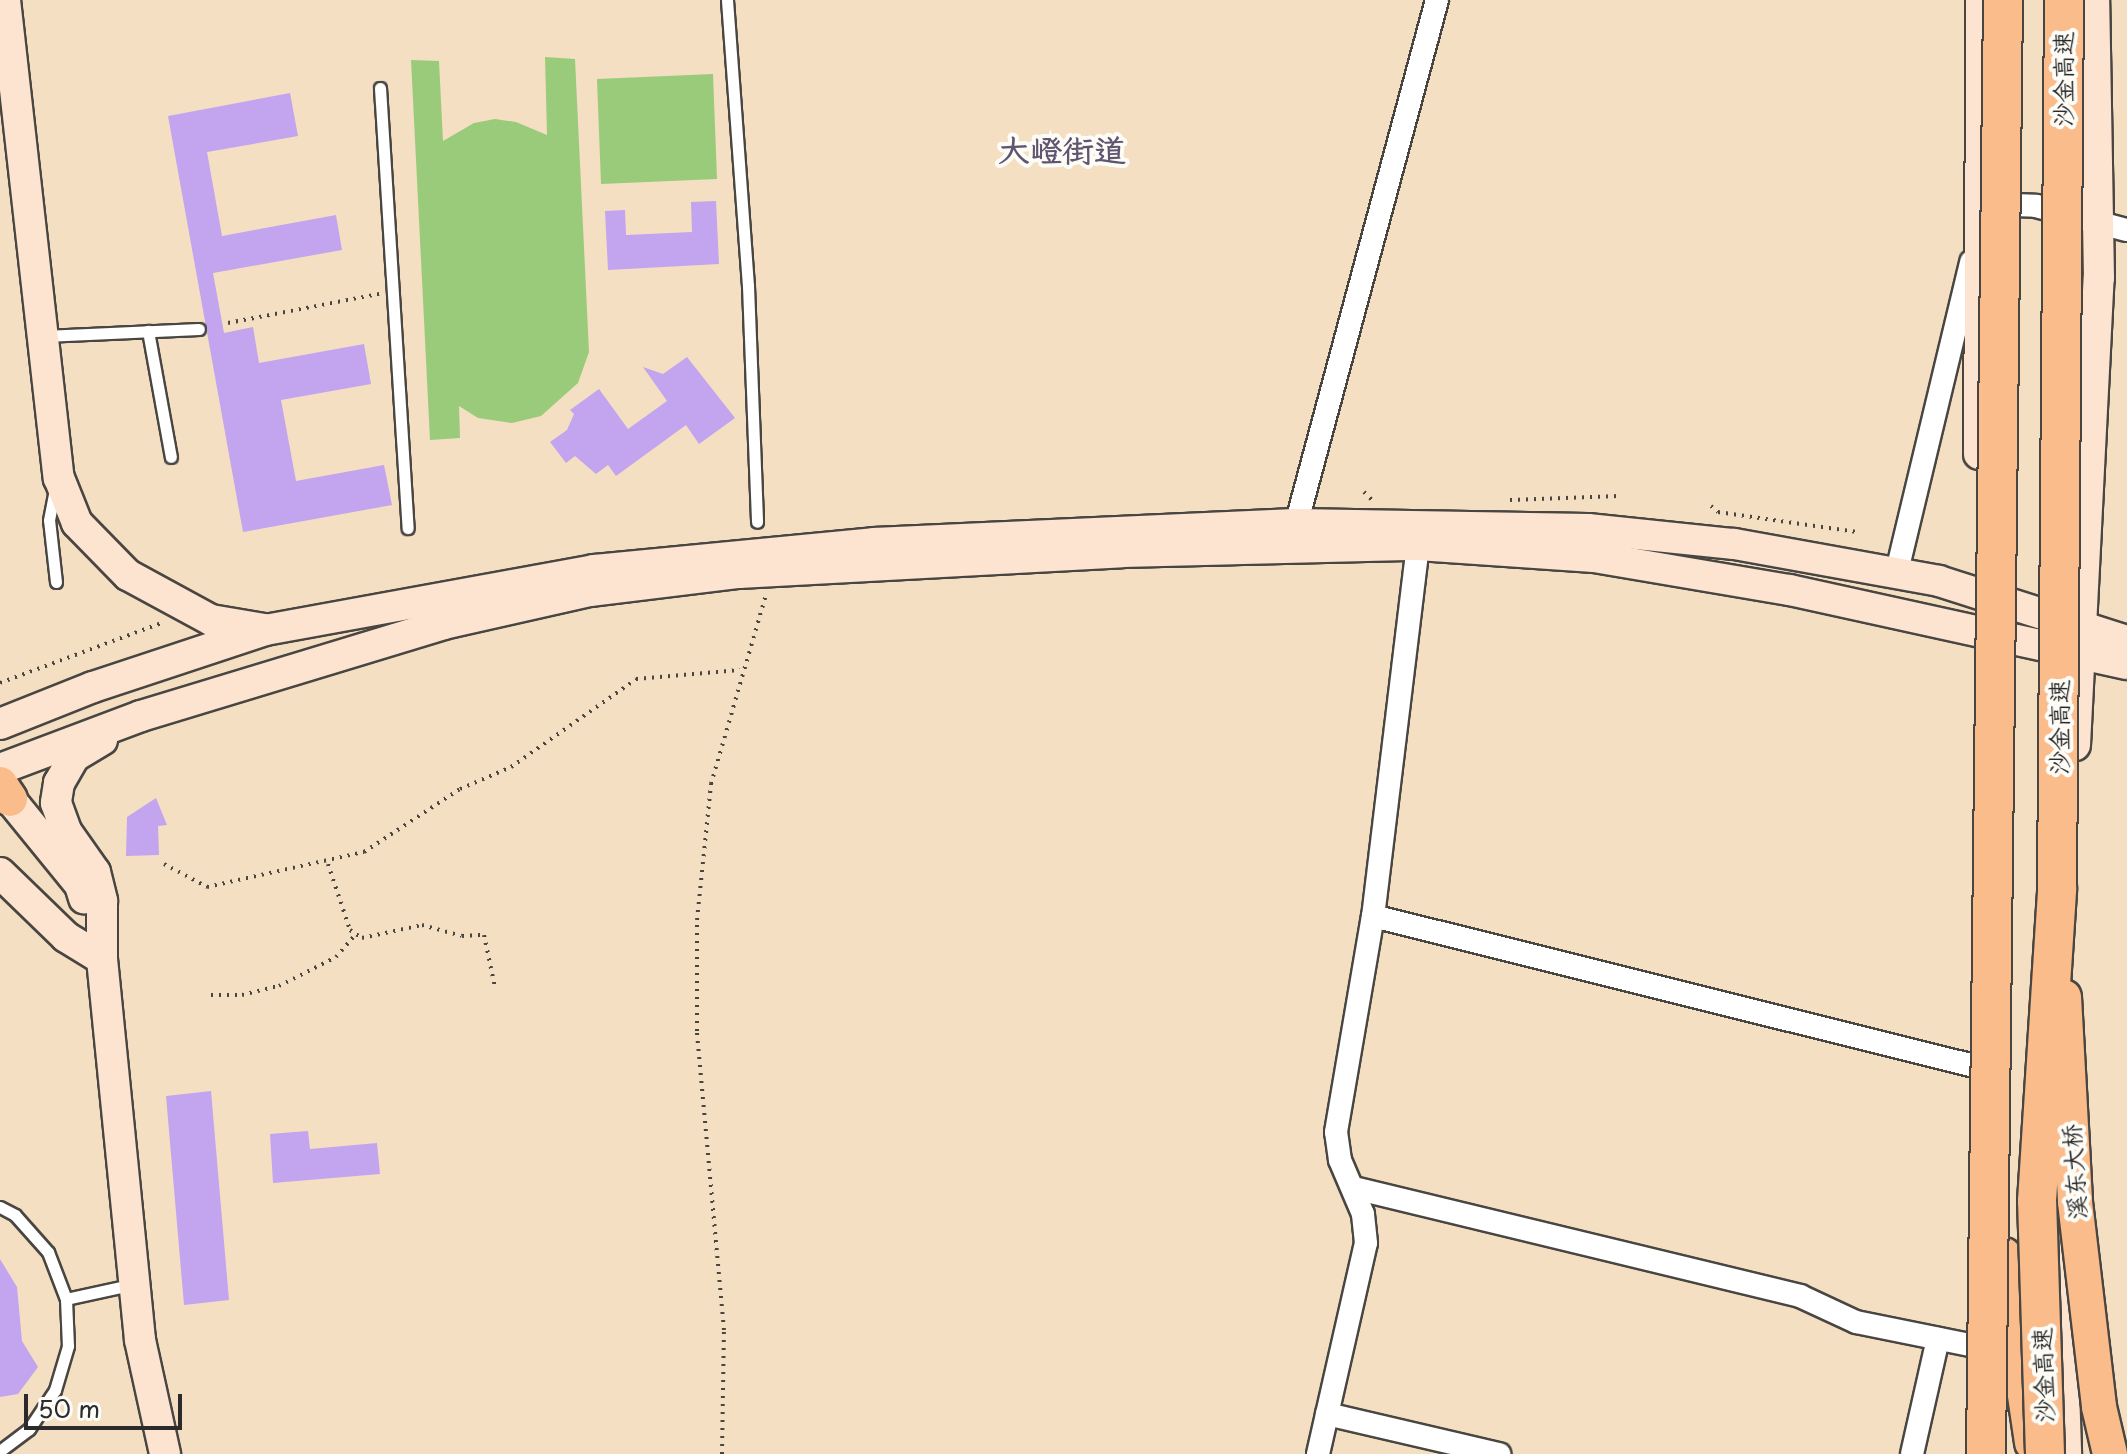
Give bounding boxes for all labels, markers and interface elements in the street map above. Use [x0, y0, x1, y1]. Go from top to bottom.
street label: 沙金高速 [2049, 31, 2077, 127]
district label: 大嶝街道 [998, 130, 1126, 168]
street label: 沙金高速 [2045, 679, 2073, 775]
street label: 溪东大桥 [2056, 1123, 2092, 1221]
street label: 沙金高速 [2027, 1327, 2059, 1423]
scale bar [28, 1378, 186, 1428]
text: 50 m [38, 1390, 100, 1426]

